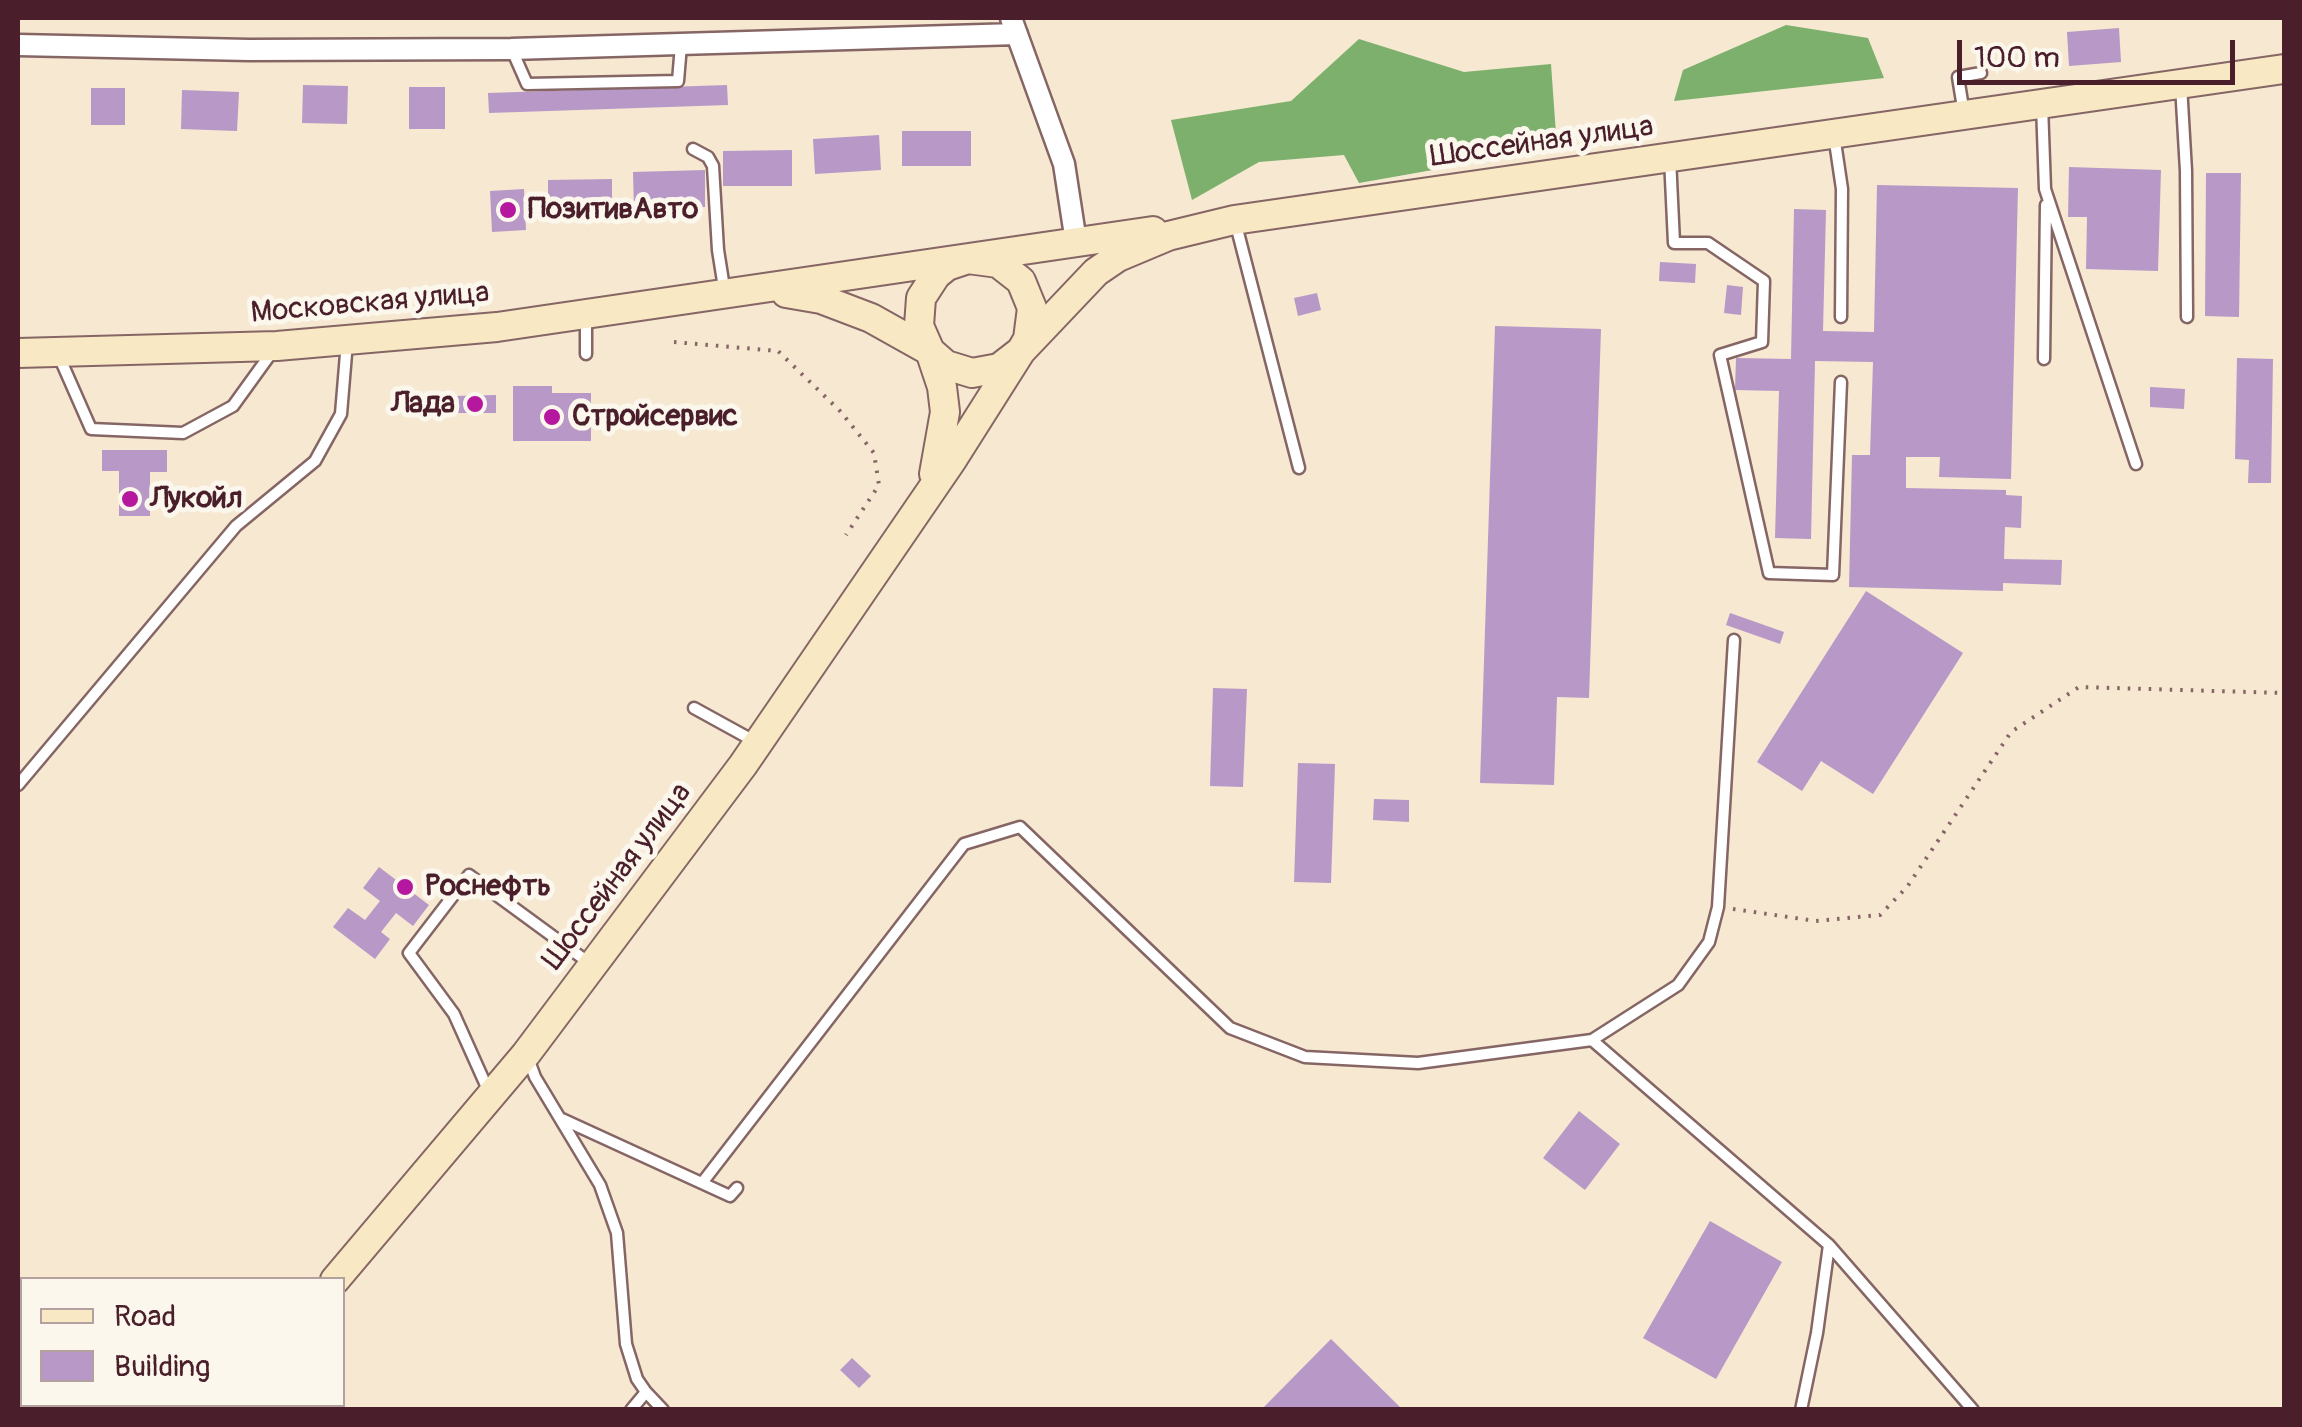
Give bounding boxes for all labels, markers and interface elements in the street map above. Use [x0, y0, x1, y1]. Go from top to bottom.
scale bar [1962, 20, 2240, 82]
text: 100 m [1974, 39, 2060, 76]
street label: Шоссейная улица [1428, 110, 1656, 176]
place label: ПозитивАвто [528, 192, 698, 228]
marker: ПозитивАвто [497, 199, 519, 221]
street label: Московская улица [249, 276, 491, 332]
place label: Лада [391, 386, 455, 422]
marker: Лада [464, 393, 486, 415]
place label: Стройсервис [572, 399, 738, 435]
marker: Стройсервис [541, 406, 563, 428]
place label: Лукойл [150, 481, 243, 517]
marker: Лукойл [119, 488, 141, 510]
street label: Шоссейная улица [536, 777, 700, 977]
place label: Роснефть [425, 869, 551, 905]
marker: Роснефть [394, 876, 416, 898]
legend [20, 1277, 345, 1407]
text: Road [114, 1298, 176, 1335]
text: Building [114, 1348, 210, 1385]

